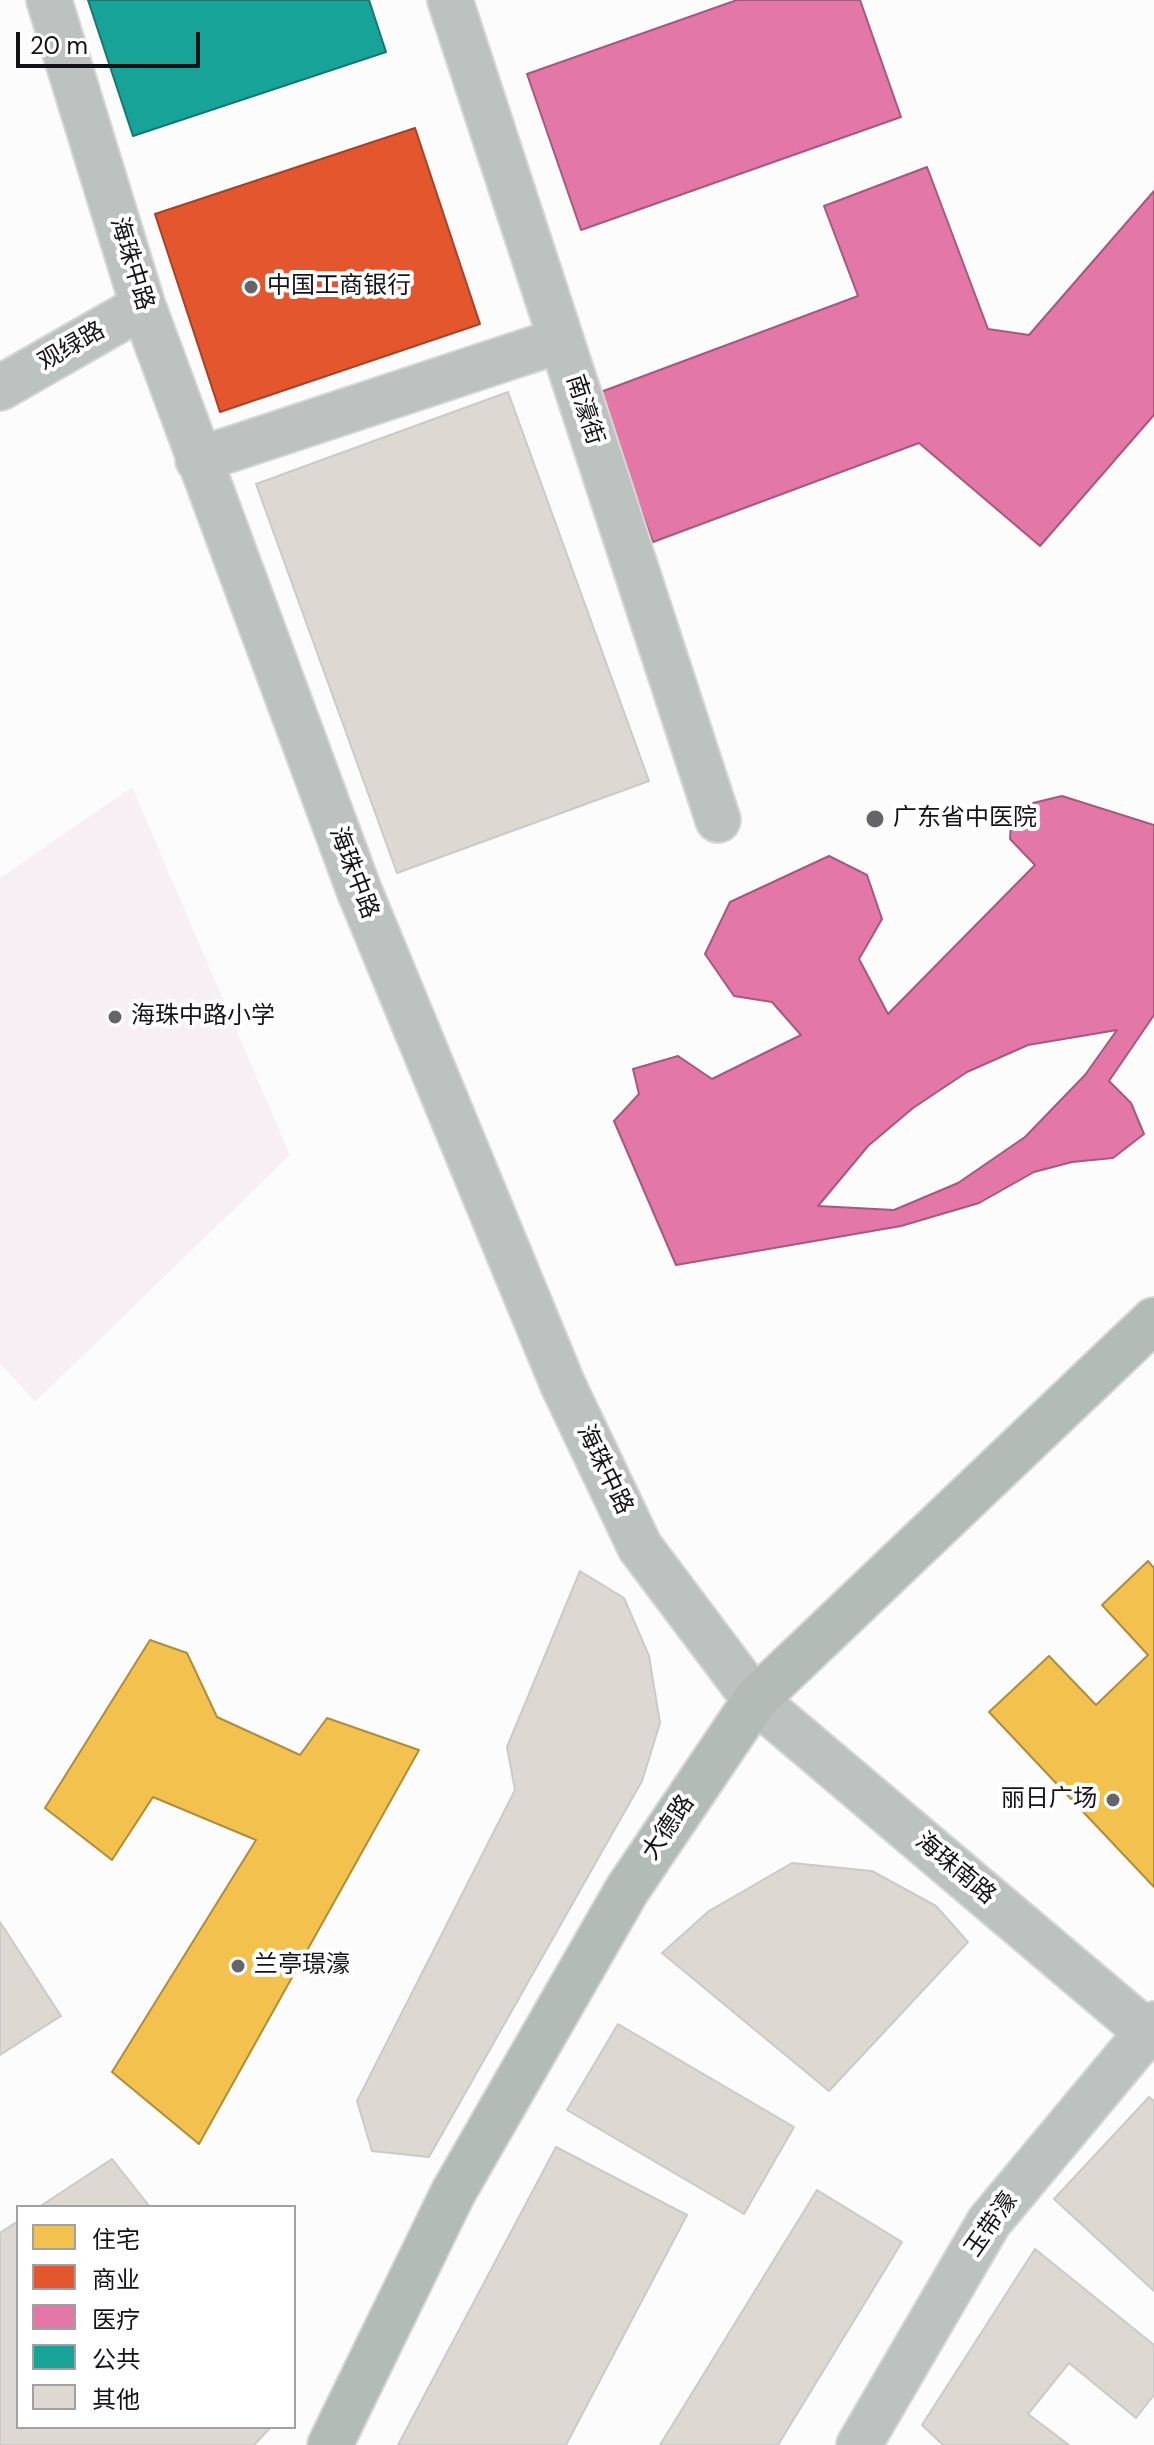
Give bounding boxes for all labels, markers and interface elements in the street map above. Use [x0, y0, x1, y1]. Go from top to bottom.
scale bar [20, 16, 204, 66]
text: 20 m [30, 30, 88, 61]
street label: 海珠中路 [103, 214, 159, 314]
place label: 中国工商银行 [267, 273, 411, 301]
marker: 中国工商银行 [242, 278, 260, 296]
street label: 观绿路 [34, 317, 110, 377]
street label: 南濠街 [559, 371, 609, 449]
place label: 广东省中医院 [893, 805, 1037, 833]
marker: 广东省中医院 [864, 808, 886, 830]
street label: 海珠中路 [322, 823, 384, 923]
place label: 海珠中路小学 [131, 1003, 275, 1031]
marker: 海珠中路小学 [106, 1008, 124, 1026]
street label: 海珠中路 [570, 1421, 638, 1519]
place label: 丽日广场 [1001, 1786, 1097, 1814]
street label: 大德路 [637, 1790, 701, 1866]
marker: 丽日广场 [1104, 1791, 1122, 1809]
street label: 海珠南路 [909, 1827, 1001, 1911]
place label: 兰亭璟濠 [254, 1952, 350, 1980]
marker: 兰亭璟濠 [229, 1957, 247, 1975]
street label: 玉带濠 [960, 2187, 1024, 2263]
legend [16, 2205, 296, 2429]
text: 住宅 [92, 2224, 140, 2255]
text: 商业 [92, 2264, 140, 2295]
text: 医疗 [92, 2304, 140, 2335]
text: 公共 [92, 2344, 140, 2375]
text: 其他 [92, 2384, 140, 2415]

